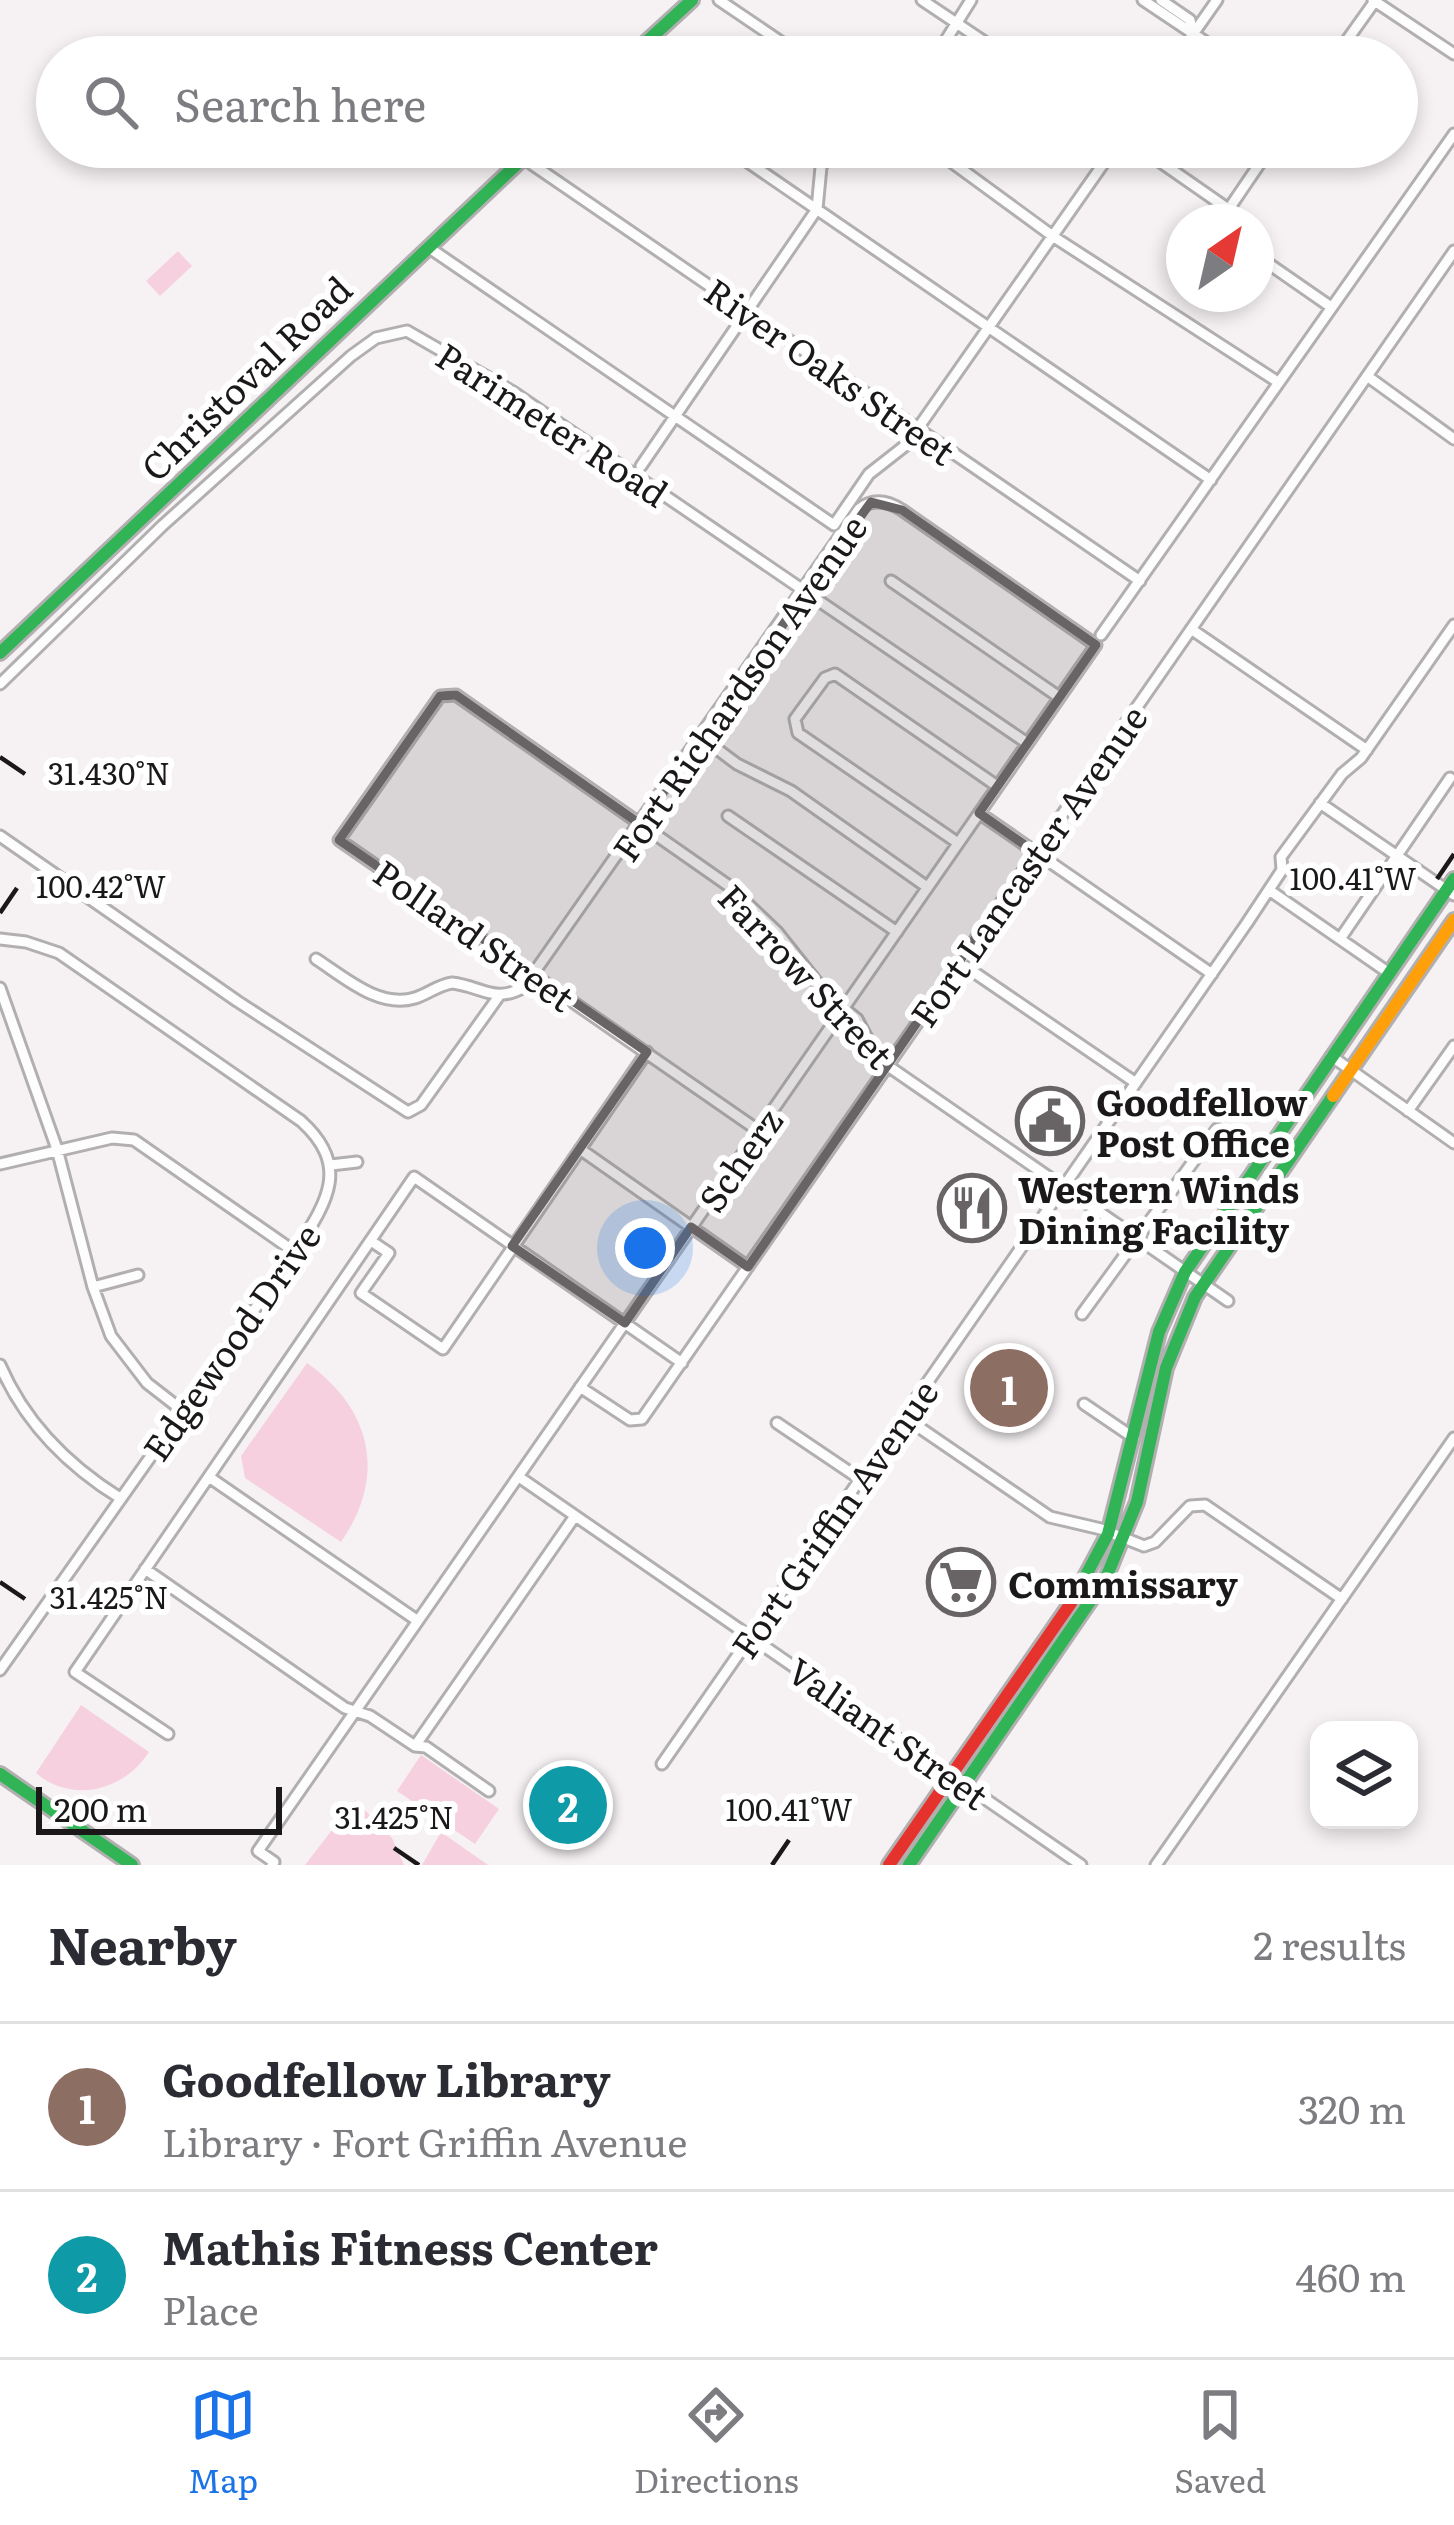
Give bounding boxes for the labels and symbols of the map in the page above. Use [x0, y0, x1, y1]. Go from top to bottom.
north arrow [1166, 204, 1274, 312]
street label: Christoval Road [128, 262, 362, 492]
street label: River Oaks Street [695, 264, 967, 477]
street label: Parimeter Road [427, 328, 679, 518]
street label: Fort Richardson Avenue [598, 503, 878, 871]
street label: Fort Lancaster Avenue [896, 693, 1158, 1037]
text: 31.430°N [48, 750, 170, 794]
street label: Pollard Street [364, 845, 587, 1023]
text: 100.41°W [1289, 855, 1417, 899]
text: 100.42°W [36, 863, 166, 907]
street label: Farrow Street [707, 871, 907, 1079]
place label: Goodfellow Post Office [1096, 1074, 1308, 1168]
public building icon: Goodfellow Post Office [1015, 1086, 1085, 1156]
street label: Scherz [684, 1096, 794, 1222]
place label: Western Winds Dining Facility [1018, 1161, 1299, 1255]
restaurant icon: Western Winds Dining Facility [937, 1173, 1007, 1243]
street label: Edgewood Drive [128, 1211, 332, 1471]
your location [615, 1218, 675, 1278]
pin: 1 [970, 1343, 1048, 1433]
street label: Fort Griffin Avenue [717, 1368, 949, 1668]
supermarket icon: Commissary [926, 1547, 996, 1617]
place label: Commissary [1008, 1556, 1238, 1609]
text: 31.425°N [49, 1574, 169, 1618]
street label: Valiant Street [778, 1643, 1000, 1821]
pin: 2 [529, 1760, 607, 1850]
scale bar [36, 1781, 282, 1834]
text: 100.41°W [725, 1786, 853, 1830]
text: 31.425°N [334, 1794, 454, 1838]

